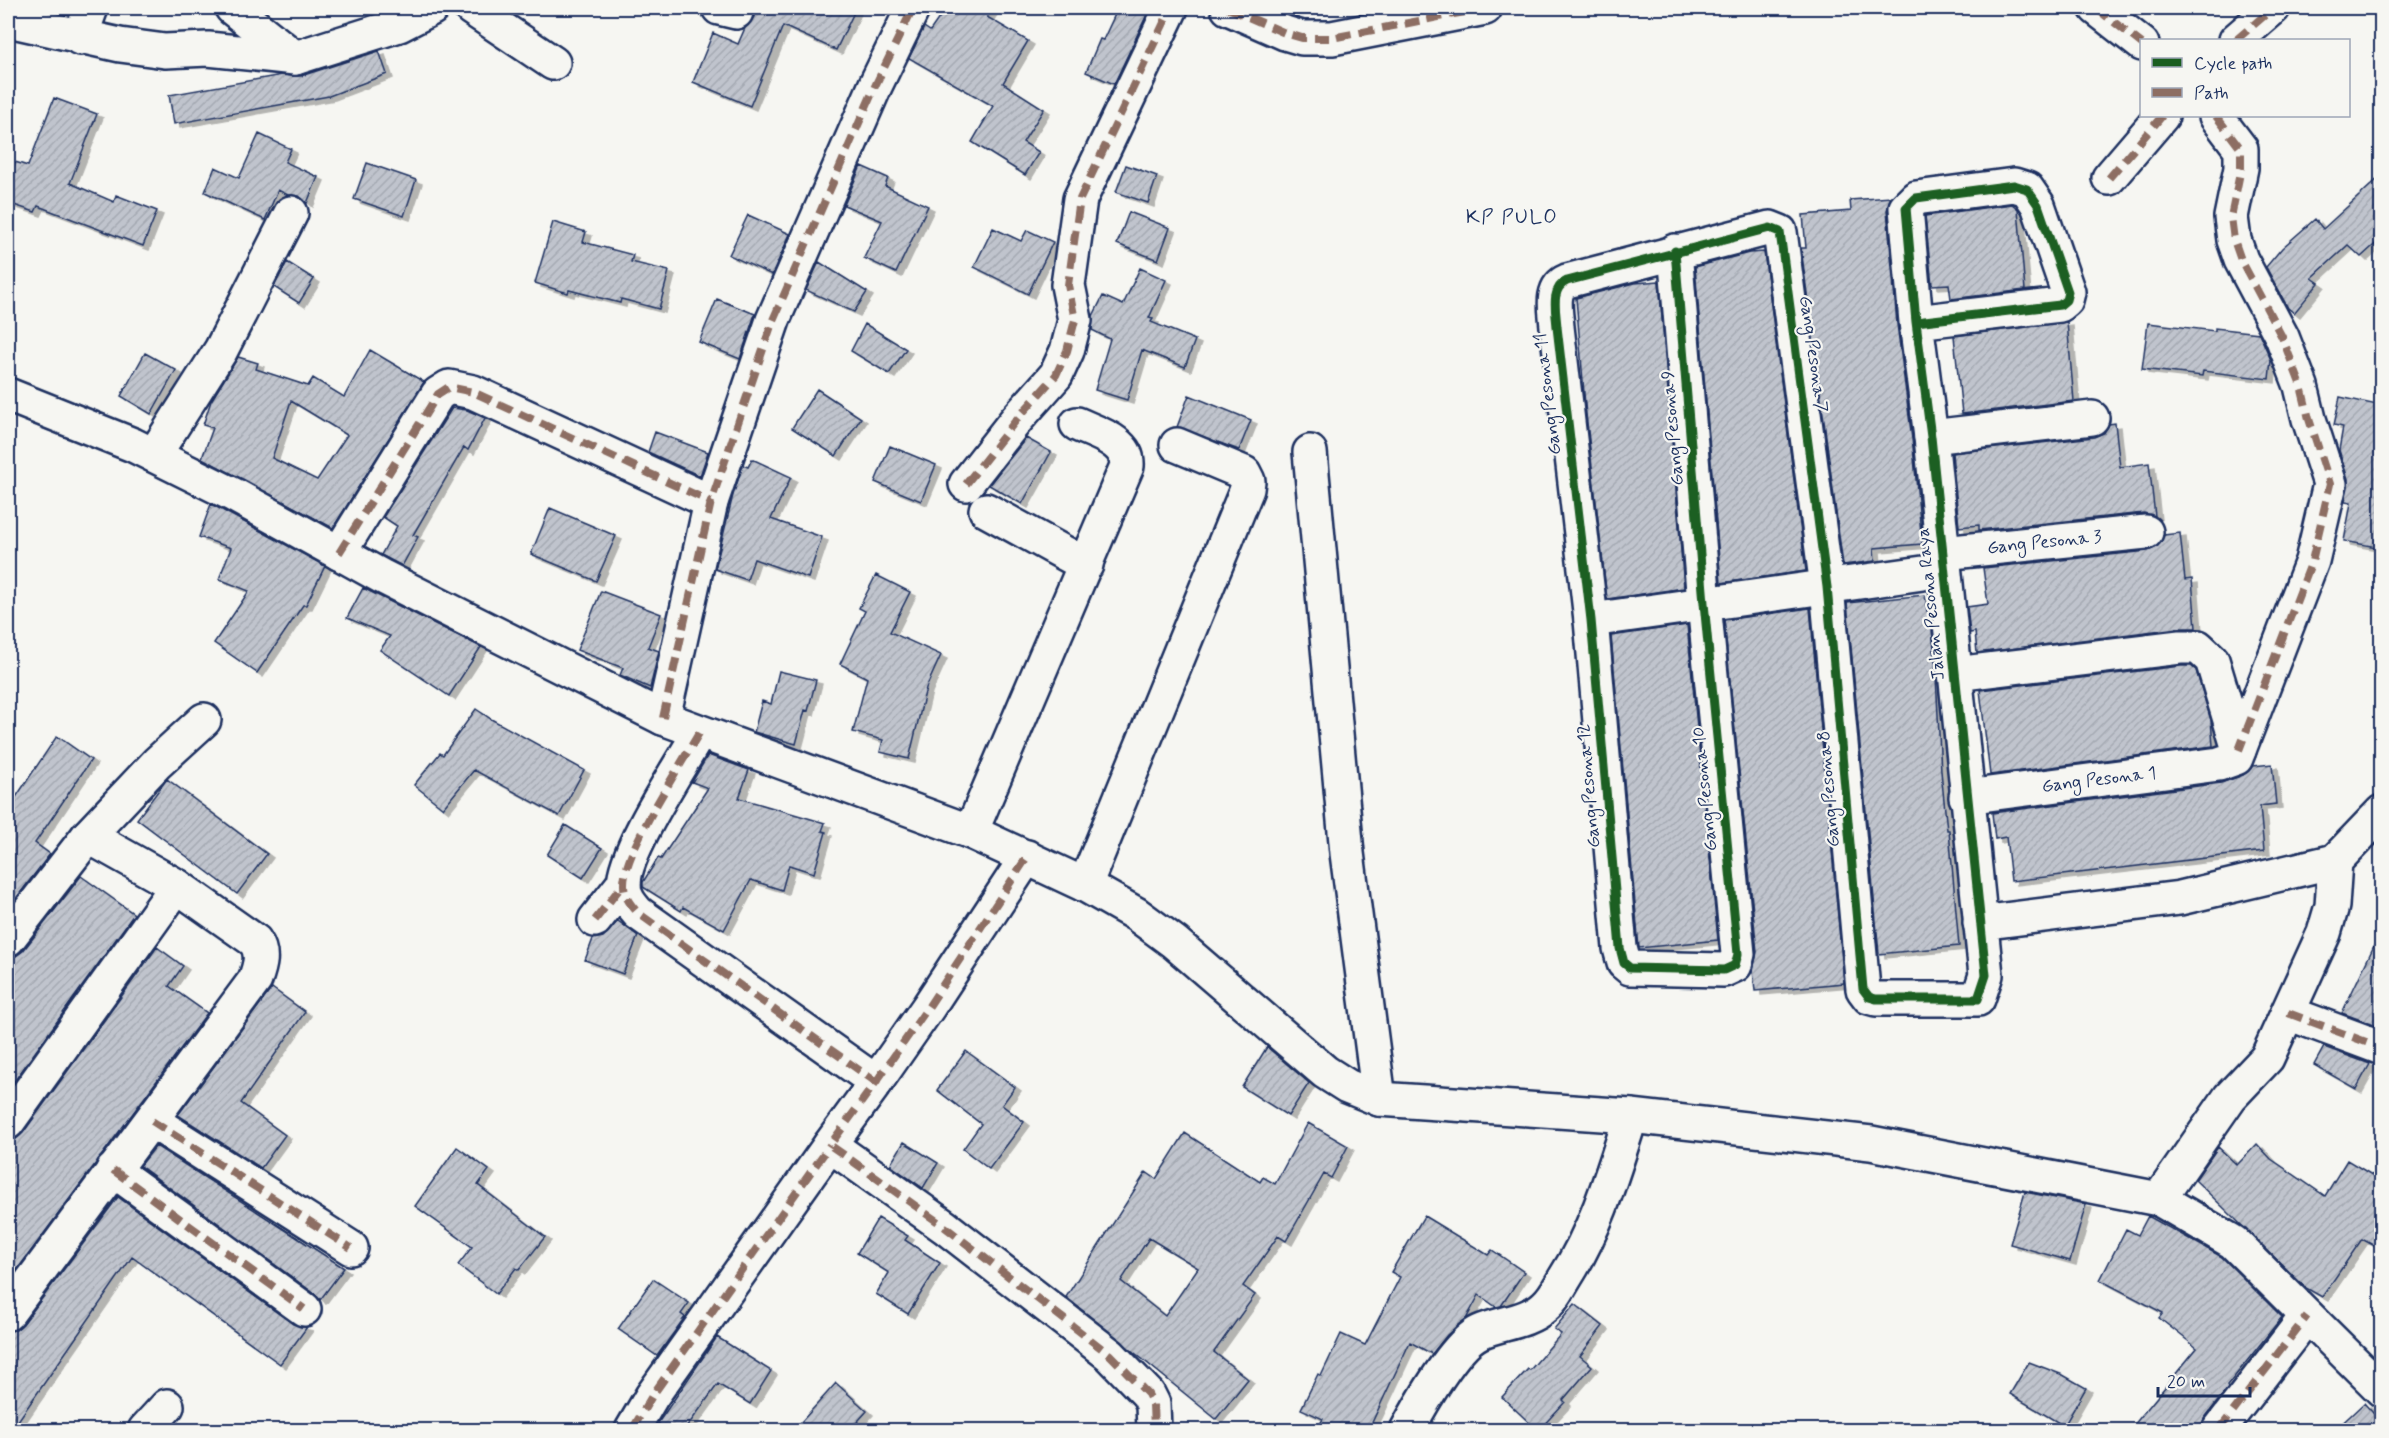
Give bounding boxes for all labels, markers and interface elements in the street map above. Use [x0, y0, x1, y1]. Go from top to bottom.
legend [2140, 39, 2350, 117]
text: Cycle path [2194, 52, 2272, 76]
text: Path [2194, 82, 2229, 106]
district label: KP PULO [1466, 204, 1558, 231]
street label: Gang Pesona 7 [1792, 294, 1833, 414]
street label: Gang Pesona 11 [1529, 332, 1568, 456]
street label: Gang Pesona 9 [1656, 369, 1691, 487]
street label: Gang Pesona 3 [1986, 525, 2103, 560]
street label: Jalan Pesona Raya [1911, 527, 1951, 681]
street label: Gang Pesona 12 [1572, 723, 1607, 849]
street label: Gang Pesona 10 [1687, 725, 1724, 852]
street label: Gang Pesona 8 [1812, 730, 1847, 848]
street label: Gang Pesona 1 [2041, 761, 2158, 800]
scale bar [2158, 1360, 2250, 1398]
text: 20 m [2167, 1370, 2205, 1394]

